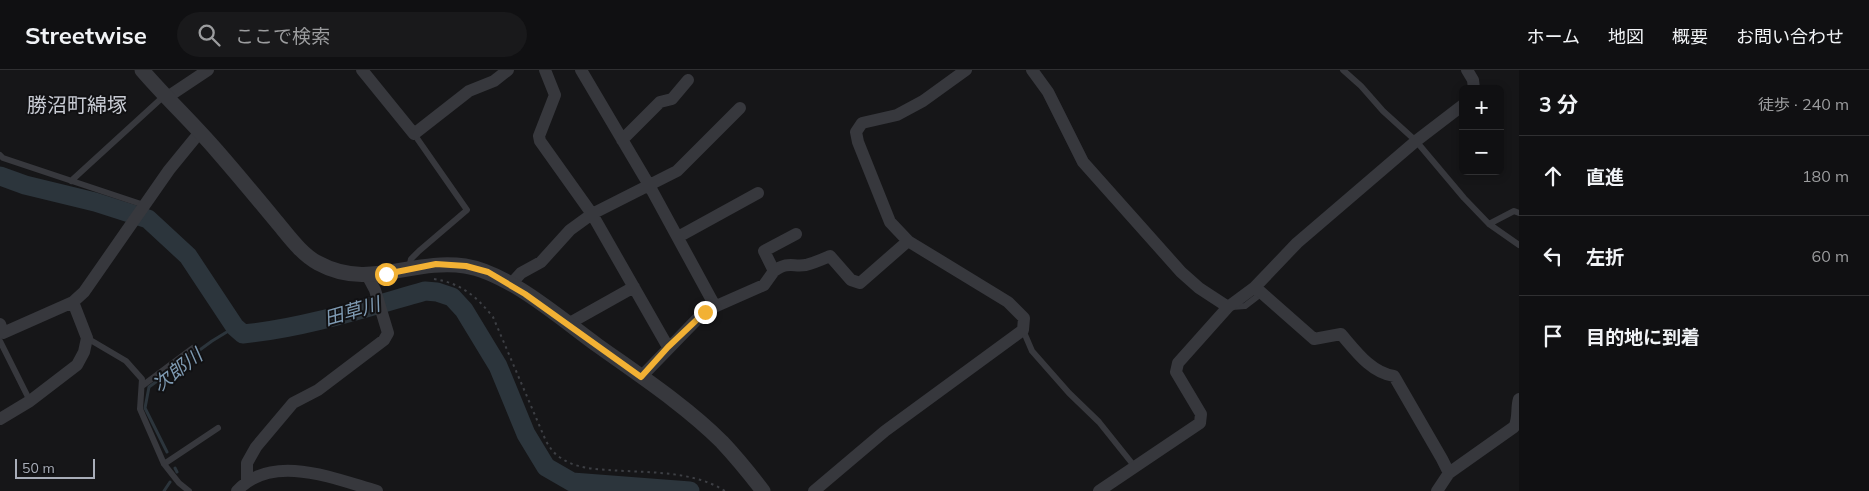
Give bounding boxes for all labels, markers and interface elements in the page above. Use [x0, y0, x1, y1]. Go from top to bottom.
search box [177, 12, 527, 57]
text: Streetwise [25, 20, 147, 50]
icon: search [195, 21, 223, 49]
text: ここで検索 [235, 24, 330, 48]
text: ホーム [1527, 25, 1580, 48]
text: 地図 [1608, 25, 1644, 48]
text: 概要 [1672, 25, 1708, 48]
text: お問い合わせ [1736, 25, 1844, 48]
map controls [1459, 85, 1504, 175]
button: + [1459, 85, 1504, 130]
text: 3 分 [1539, 91, 1578, 117]
district label: 勝沼町綿塚 [27, 92, 127, 117]
text: 徒歩 · 240 m [1758, 94, 1849, 114]
button: − [1459, 130, 1504, 175]
icon: ahead [1539, 162, 1567, 190]
text: 直進 [1586, 165, 1624, 189]
text: 180 m [1802, 166, 1849, 186]
icon: left [1539, 242, 1567, 270]
text: 左折 [1586, 245, 1624, 269]
text: 60 m [1812, 246, 1849, 266]
route start [375, 263, 398, 286]
water label: 田草川 [321, 291, 385, 330]
route end [694, 301, 717, 324]
icon: arrive [1539, 322, 1567, 350]
text: 目的地に到着 [1586, 325, 1700, 349]
water label: 次郎川 [147, 342, 208, 397]
scale bar [15, 456, 95, 479]
text: 50 m [22, 459, 55, 477]

